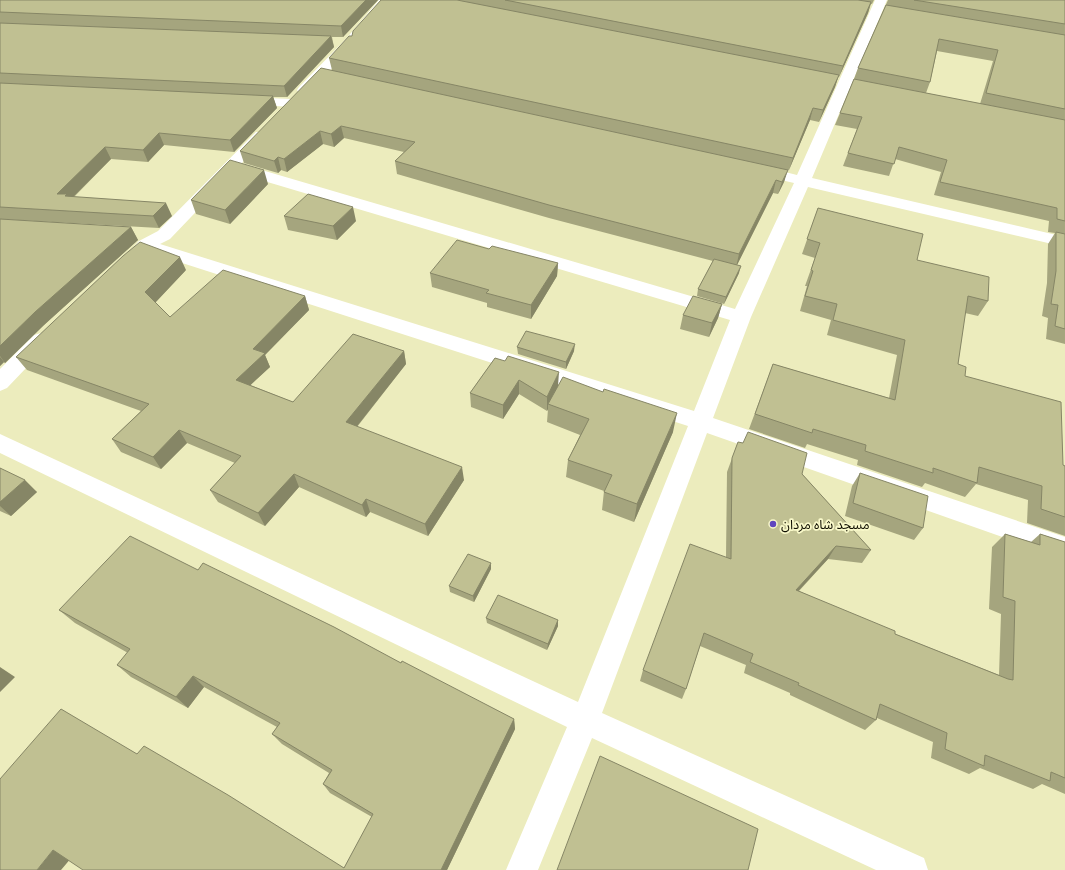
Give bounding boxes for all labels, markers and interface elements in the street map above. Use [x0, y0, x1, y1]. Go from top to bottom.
place label: مسجد شاه مردان [781, 517, 870, 533]
marker: مسجد شاه مردان [768, 519, 778, 529]

